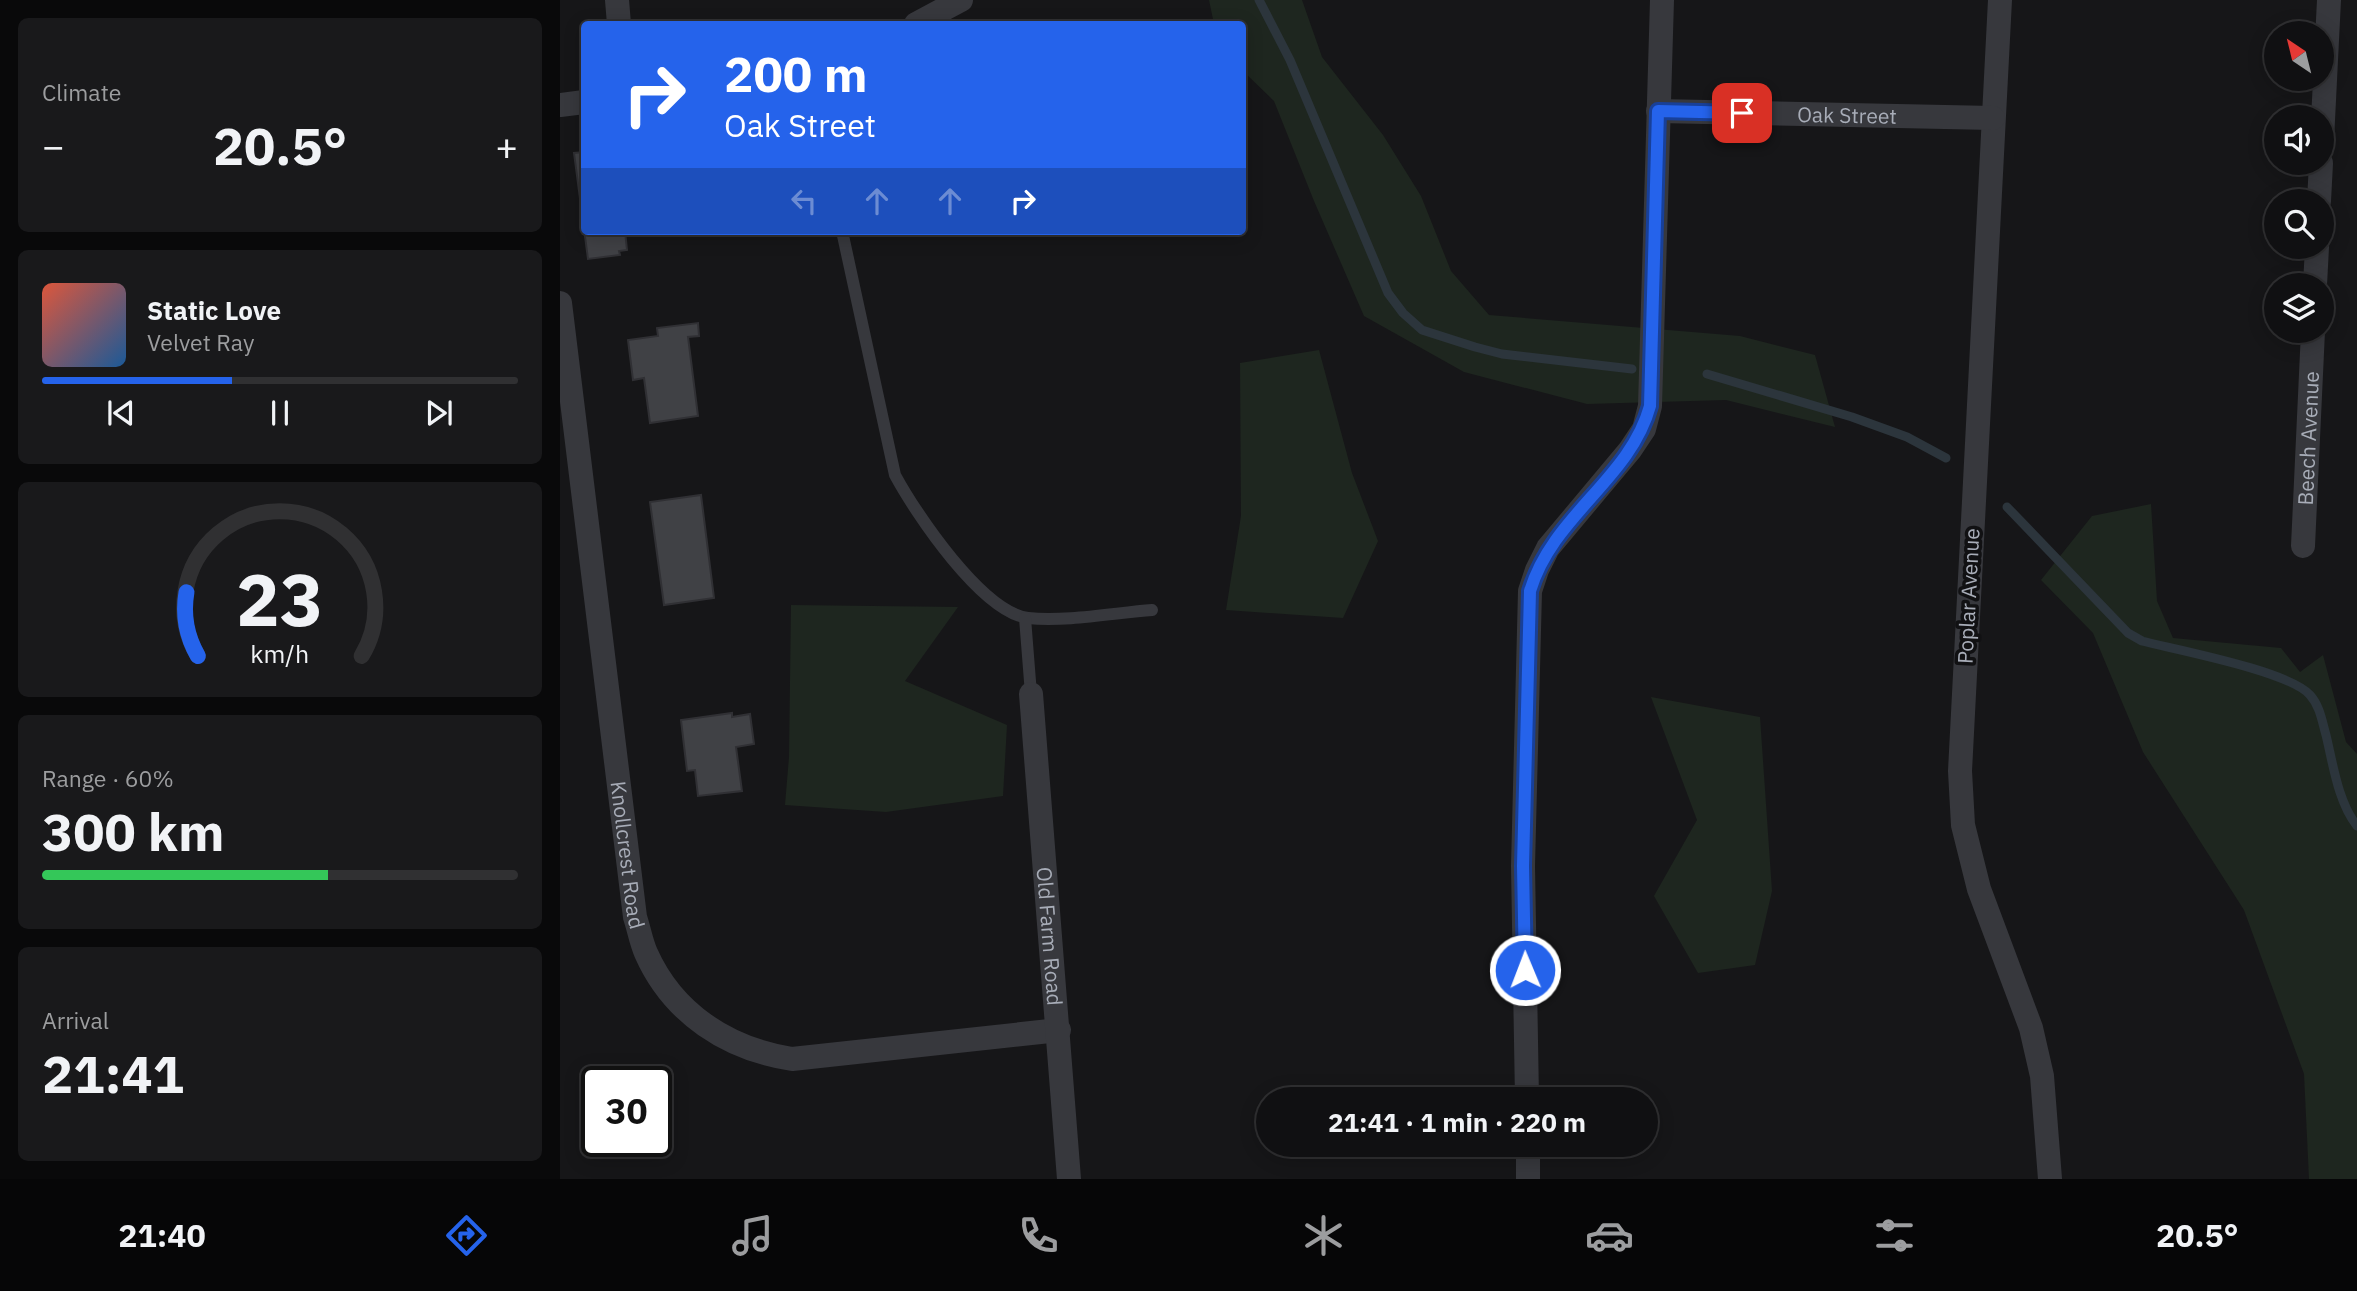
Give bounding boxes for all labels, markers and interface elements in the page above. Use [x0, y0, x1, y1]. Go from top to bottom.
north arrow [2264, 21, 2334, 91]
map controls [2264, 21, 2334, 343]
text: 200 m [724, 42, 868, 105]
icon: right [609, 49, 700, 140]
text: Climate [42, 77, 121, 107]
pin [1712, 83, 1772, 143]
icon: arrive [1723, 94, 1761, 132]
street label: Oak Street [1797, 100, 1897, 130]
text: Oak Street [724, 104, 876, 146]
button: sound [2264, 105, 2334, 175]
text: 20.5° [213, 112, 347, 179]
text: − [42, 121, 65, 170]
text: + [495, 121, 518, 170]
icon: left [785, 182, 823, 220]
icon: ahead [858, 182, 896, 220]
icon: ahead [931, 182, 969, 220]
icon: right [1004, 182, 1042, 220]
button: search [2264, 189, 2334, 259]
button: layers [2264, 273, 2334, 343]
text: Static Love [147, 293, 281, 327]
text: Velvet Ray [147, 327, 254, 357]
street label: Beech Avenue [2291, 370, 2325, 506]
icon: previous [102, 394, 140, 432]
icon: pause [261, 394, 299, 432]
icon: next [420, 394, 458, 432]
street label: Poplar Avenue [1950, 527, 1986, 665]
text: 23 [236, 551, 324, 646]
text: km/h [251, 636, 309, 669]
text: Range · 60% [42, 763, 174, 793]
street label: Knollcrest Road [605, 779, 652, 932]
text: 300 km [42, 798, 224, 865]
street label: Old Farm Road [1031, 866, 1069, 1007]
position arrow [1488, 933, 1562, 1007]
text: Arrival [42, 1005, 109, 1035]
text: 21:41 [42, 1040, 184, 1107]
speed limit sign: 30 [581, 1066, 672, 1157]
text: 21:41 · 1 min · 220 m [1328, 1105, 1586, 1139]
icon: directions [442, 1211, 491, 1260]
icon: music [728, 1211, 777, 1260]
icon: phone [1014, 1211, 1063, 1260]
icon: climate [1299, 1211, 1348, 1260]
icon: car [1585, 1211, 1634, 1260]
icon: filters [1870, 1211, 1919, 1260]
text: 21:40 [118, 1214, 206, 1256]
text: 20.5° [2156, 1214, 2239, 1256]

